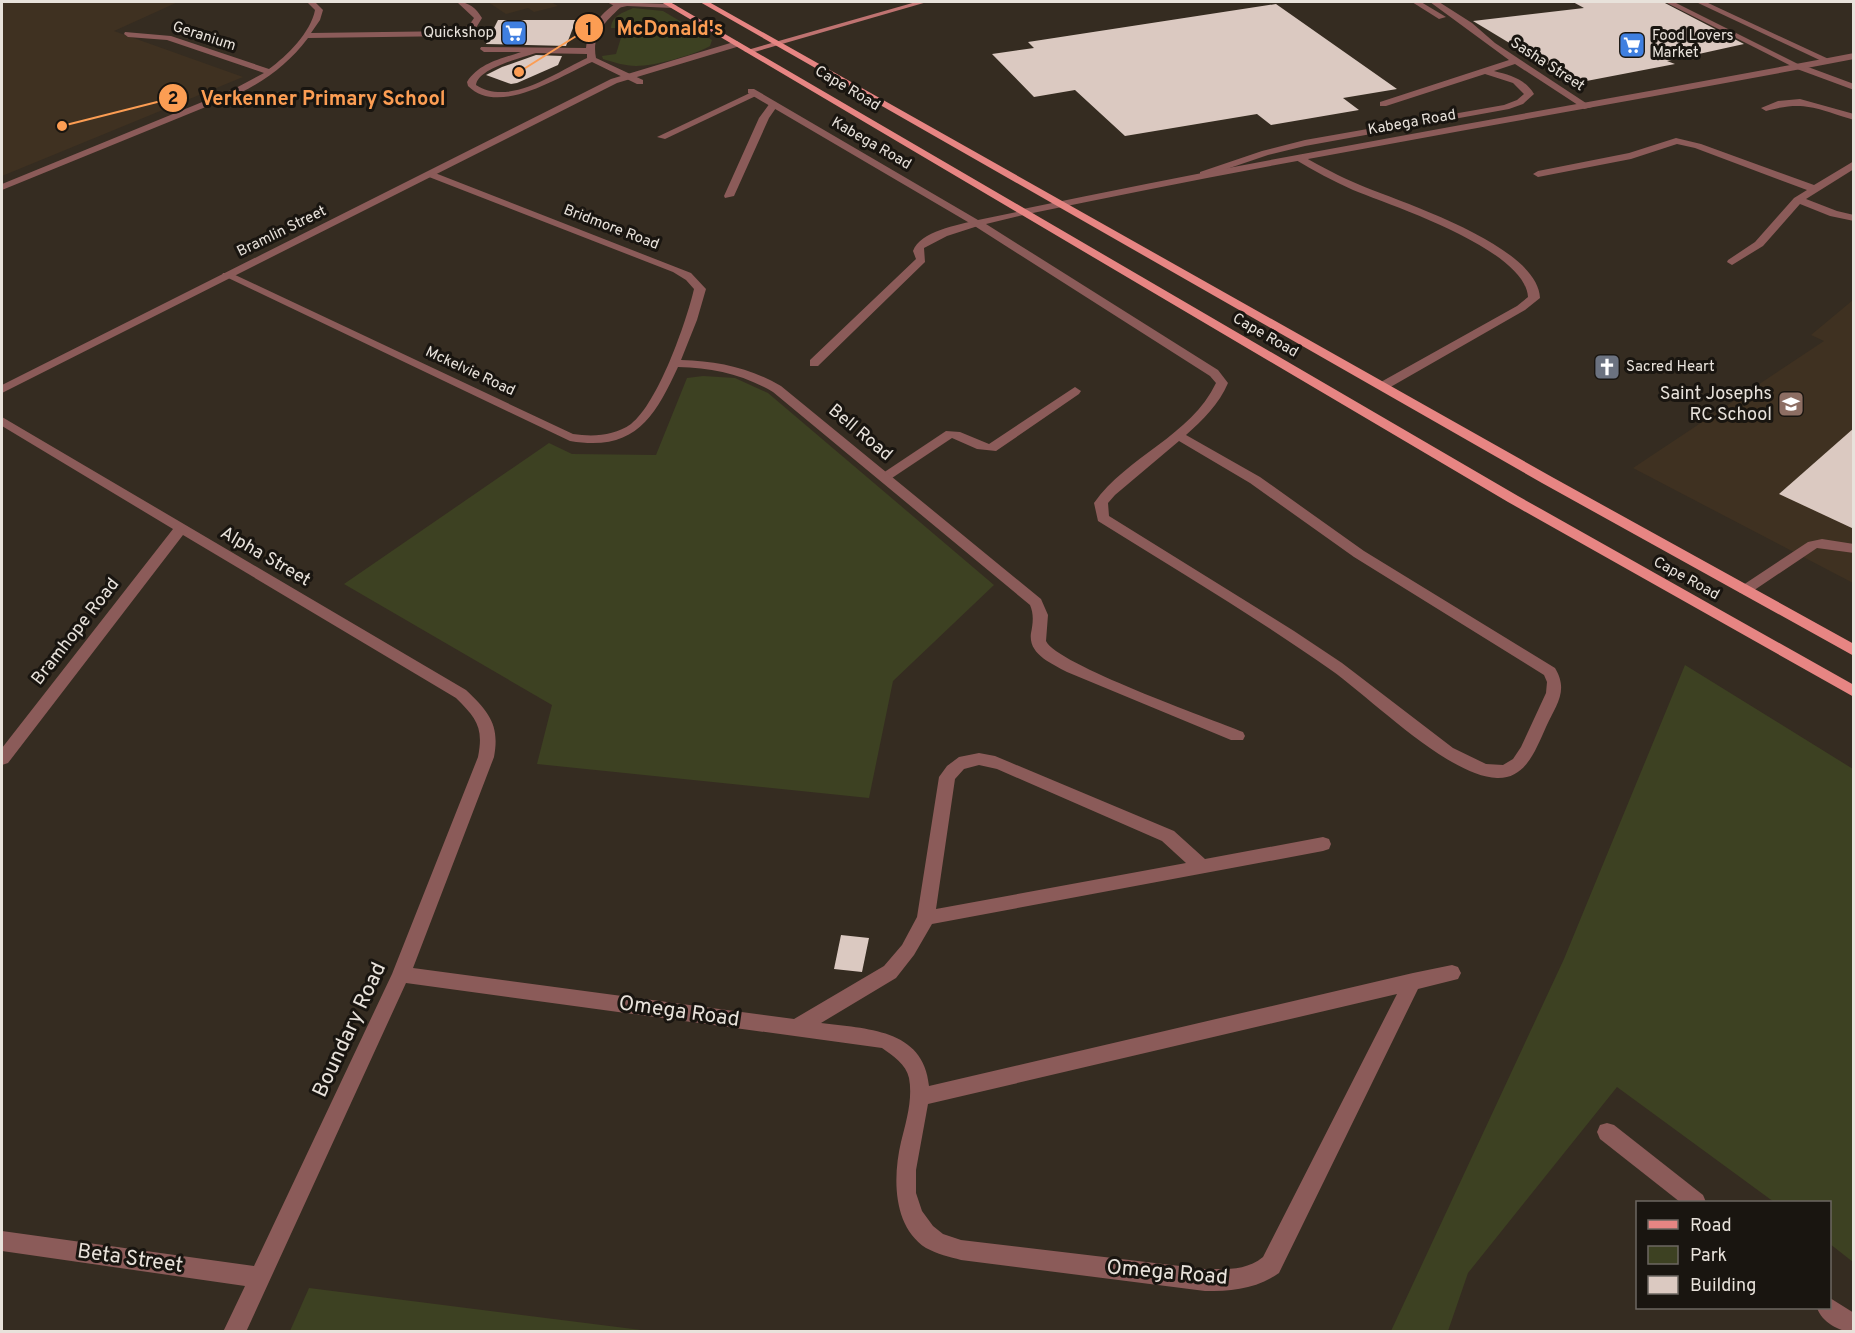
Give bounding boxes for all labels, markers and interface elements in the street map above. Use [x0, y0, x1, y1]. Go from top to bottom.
callout: McDonald's [574, 9, 735, 47]
text: McDonald's [616, 17, 724, 43]
street label: Geranium [170, 18, 238, 56]
supermarket icon: Quickshop [499, 18, 529, 48]
text: 1 [585, 19, 593, 42]
place label: Quickshop [423, 24, 494, 43]
place label: Food Lovers Market [1652, 27, 1734, 63]
supermarket icon: Food Lovers Market [1617, 30, 1647, 60]
street label: Sasha Street [1506, 34, 1588, 96]
street label: Cape Road [811, 62, 883, 116]
callout: Verkenner Primary School [158, 79, 458, 117]
text: Verkenner Primary School [200, 87, 446, 113]
text: 2 [167, 88, 179, 111]
street label: Kabega Road [1366, 106, 1458, 140]
street label: Kabega Road [828, 113, 914, 175]
street label: Bridmore Road [561, 201, 661, 255]
street label: Bramlin Street [234, 202, 330, 262]
street label: Cape Road [1229, 310, 1301, 362]
street label: Mckelvie Road [422, 343, 518, 401]
church icon: Sacred Heart [1592, 352, 1622, 382]
place label: Sacred Heart [1626, 358, 1715, 377]
place label: Saint Josephs RC School [1660, 383, 1772, 427]
school or university icon: Saint Josephs RC School [1776, 389, 1806, 419]
street label: Bell Road [823, 399, 897, 467]
street label: Alpha Street [216, 522, 314, 592]
street label: Cape Road [1650, 553, 1722, 605]
street label: Bramhope Road [27, 574, 125, 690]
street label: Boundary Road [307, 958, 393, 1102]
street label: Omega Road [617, 990, 741, 1034]
legend [1636, 1201, 1831, 1309]
text: Road [1690, 1215, 1732, 1238]
street label: Beta Street [75, 1238, 185, 1280]
text: Park [1690, 1245, 1727, 1268]
street label: Omega Road [1105, 1254, 1229, 1292]
text: Building [1690, 1275, 1756, 1298]

